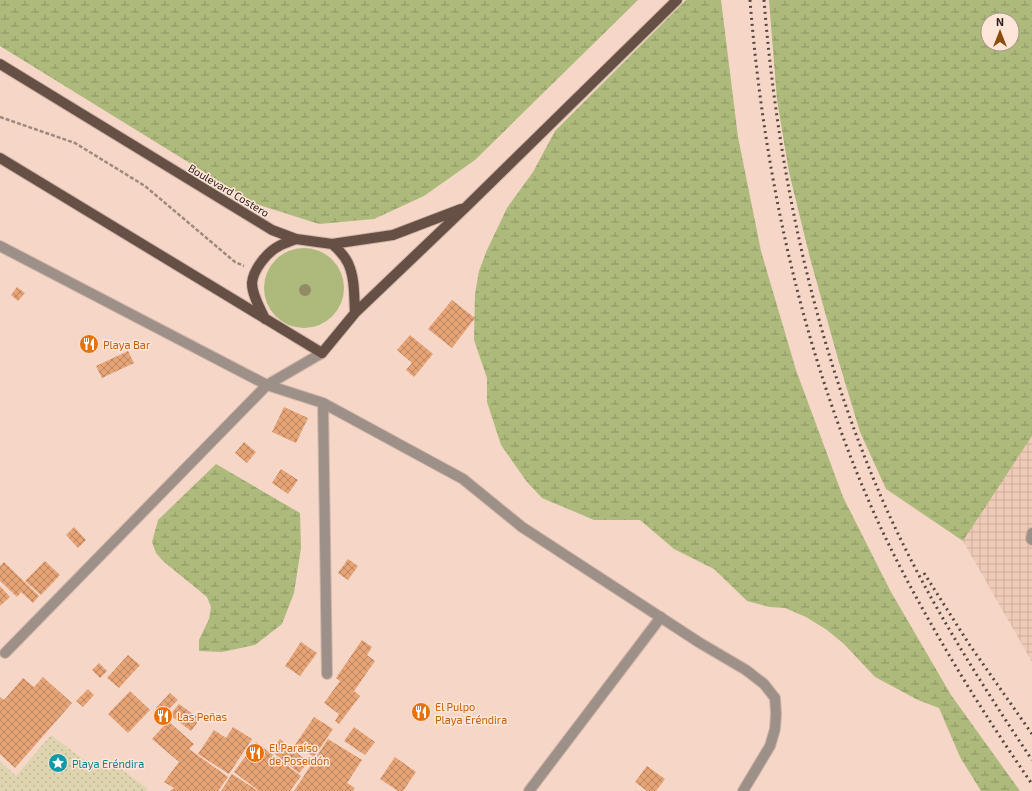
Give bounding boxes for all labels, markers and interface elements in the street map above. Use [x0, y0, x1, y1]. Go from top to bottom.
north arrow [980, 12, 1020, 52]
text: N [996, 15, 1004, 28]
street label: Boulevard Costero [186, 161, 272, 219]
restaurant icon: Playa Bar [78, 333, 100, 355]
place label: Playa Bar [103, 338, 151, 351]
place label: El Pulpo Playa Eréndira [435, 700, 507, 726]
restaurant icon: El Pulpo Playa Eréndira [410, 701, 432, 723]
restaurant icon: Las Peñas [152, 705, 174, 727]
place label: Las Peñas [177, 710, 227, 723]
place label: El Paraíso de Poseidón [269, 741, 330, 767]
restaurant icon: El Paraíso de Poseidón [244, 742, 266, 764]
place icon: Playa Eréndira [47, 752, 69, 774]
place label: Playa Eréndira [72, 757, 144, 770]

